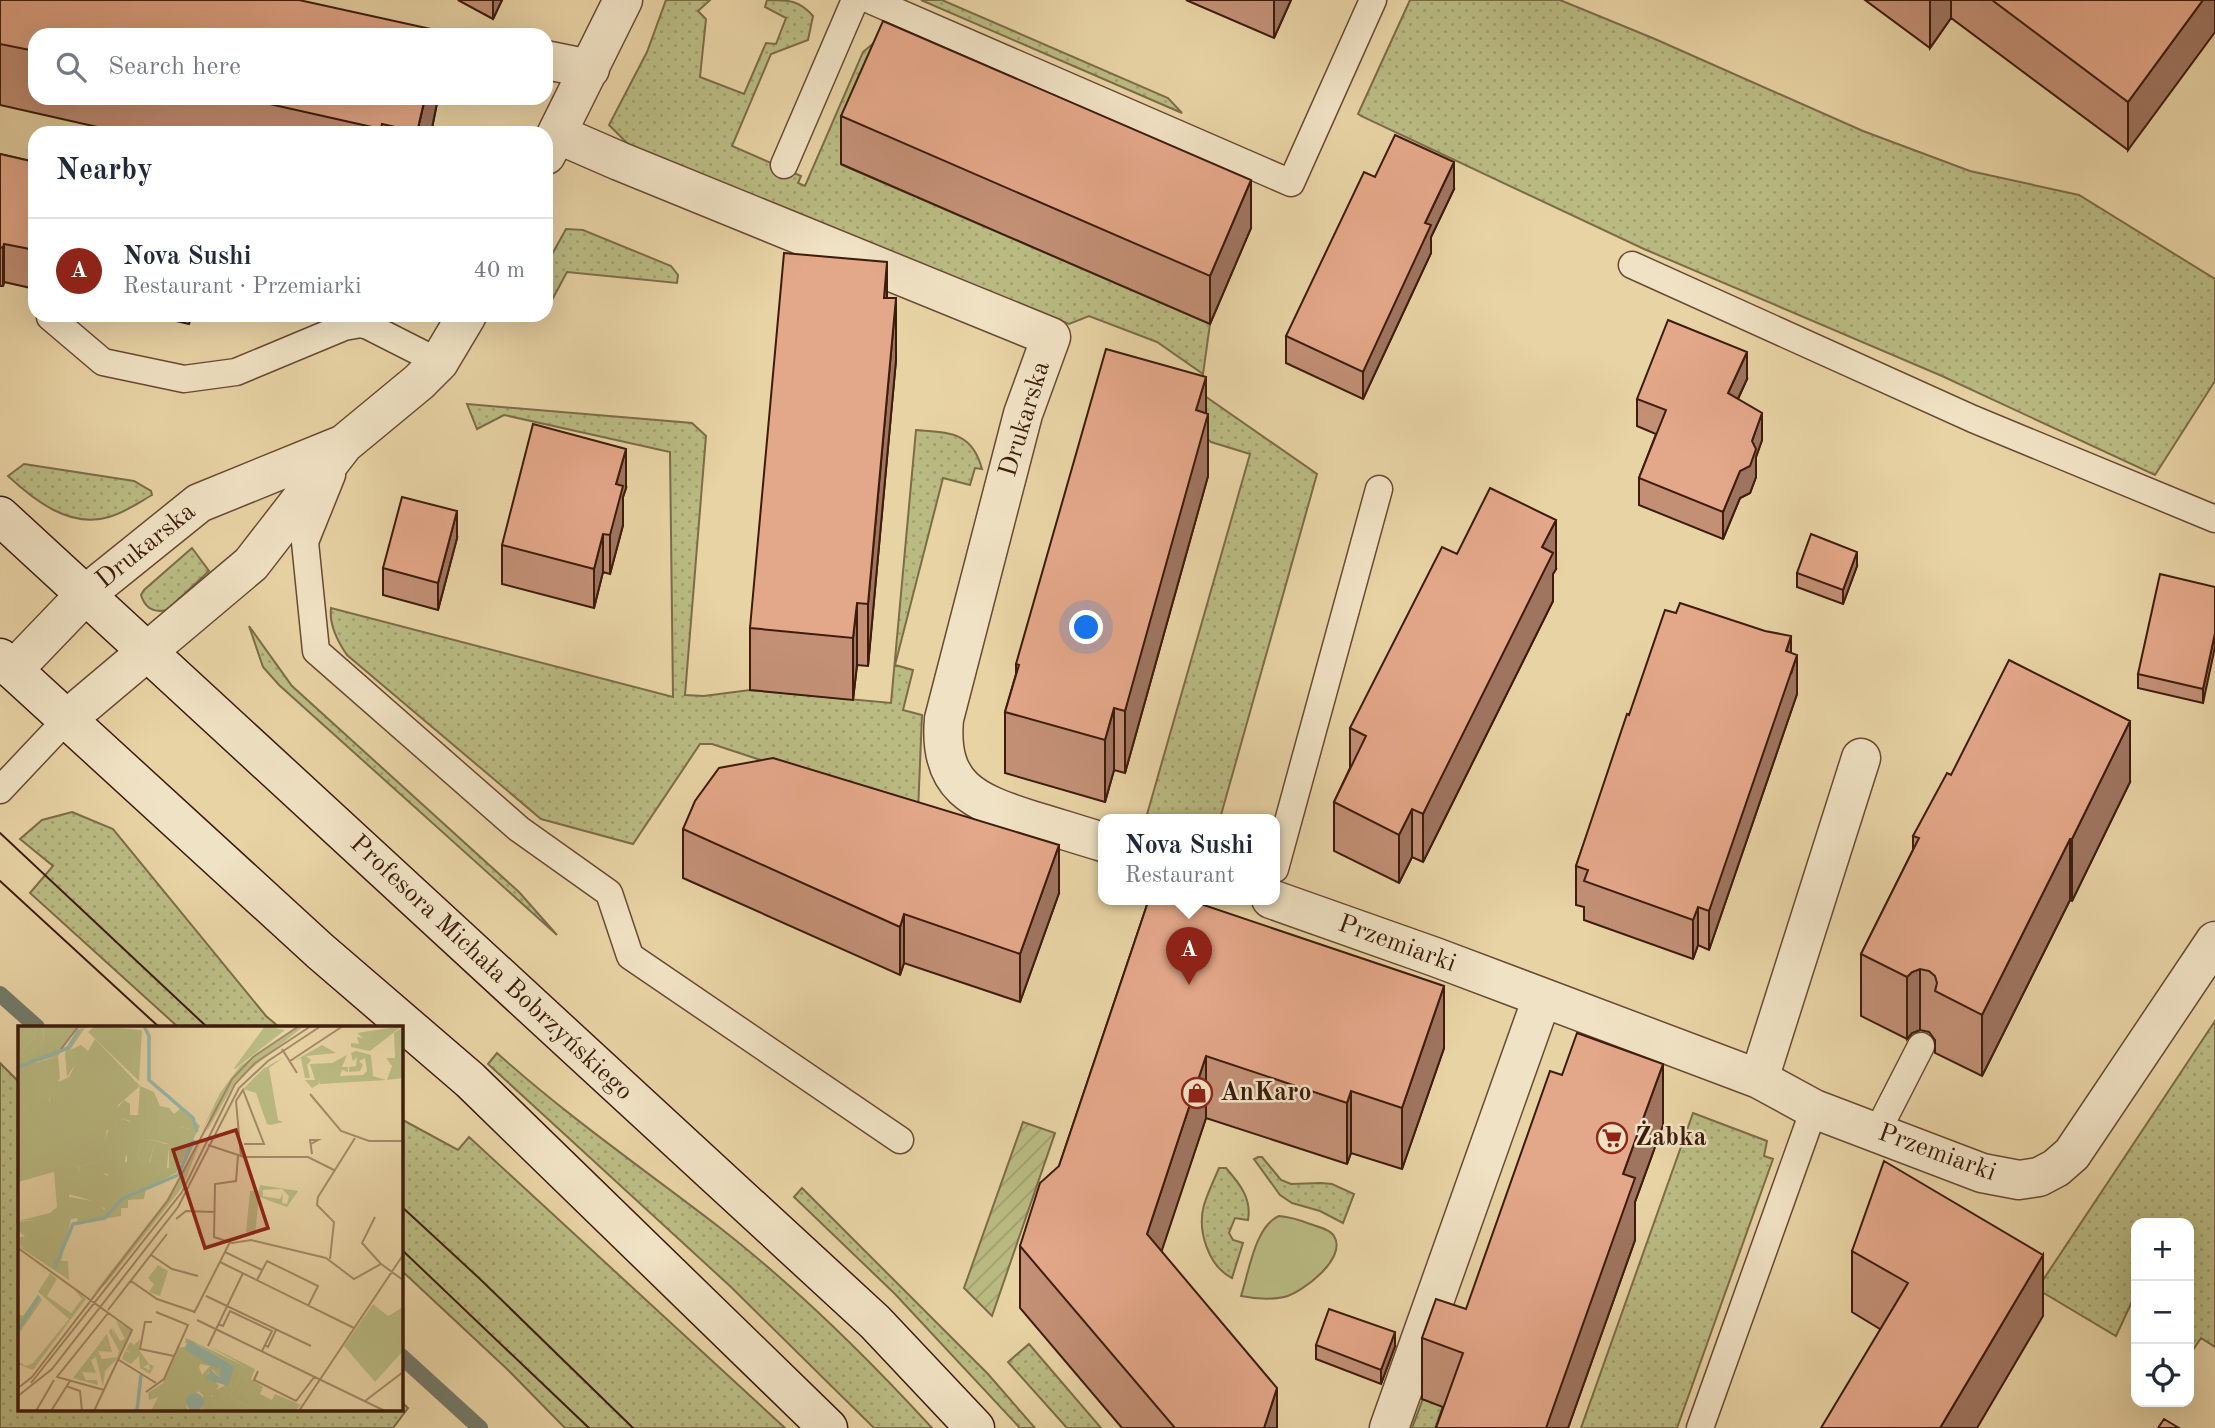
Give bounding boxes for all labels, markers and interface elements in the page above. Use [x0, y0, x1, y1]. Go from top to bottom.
search box [28, 28, 553, 105]
icon: search [52, 48, 90, 86]
text: Search here [108, 54, 241, 80]
text: Nearby [56, 156, 153, 186]
text: Nova Sushi [123, 244, 251, 270]
text: A [70, 259, 88, 282]
text: 40 m [474, 259, 525, 282]
text: Restaurant · Przemiarki [123, 275, 362, 298]
street label: Drukarska [995, 358, 1055, 480]
street label: Drukarska [91, 498, 201, 594]
your location [1069, 610, 1103, 644]
popup [1098, 814, 1280, 905]
street label: Profesora Michała Bobrzyńskiego [345, 830, 637, 1106]
text: Nova Sushi [1125, 833, 1253, 859]
text: Restaurant [1125, 864, 1235, 887]
street label: Przemiarki [1335, 911, 1459, 977]
pin: A [1166, 927, 1212, 985]
inset map [18, 1026, 402, 1410]
shop icon: AnKaro [1180, 1076, 1214, 1110]
place label: AnKaro [1220, 1080, 1312, 1106]
place label: Żabka [1635, 1120, 1707, 1151]
street label: Przemiarki [1875, 1120, 1999, 1186]
supermarket icon: Żabka [1595, 1121, 1629, 1155]
map controls [2131, 1218, 2194, 1407]
button: + [2131, 1218, 2194, 1281]
button: − [2131, 1281, 2194, 1344]
button: locate [2131, 1344, 2194, 1407]

